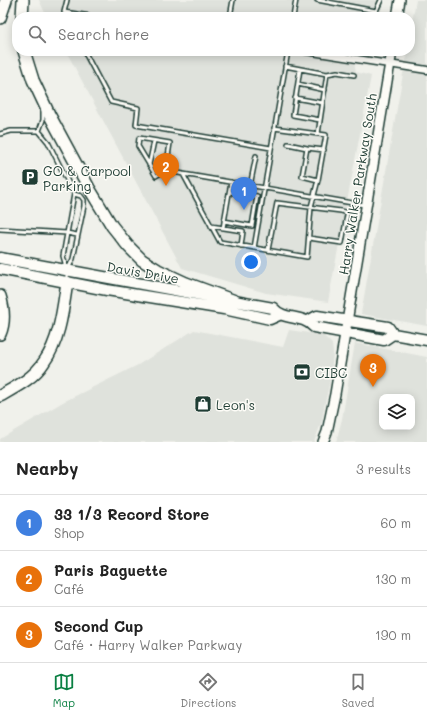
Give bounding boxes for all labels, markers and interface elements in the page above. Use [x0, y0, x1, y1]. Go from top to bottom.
search box [12, 12, 415, 56]
icon: search [26, 23, 48, 45]
text: Search here [58, 24, 149, 44]
street label: Harry Walker Parkway South [334, 92, 380, 276]
pin: 2 [153, 153, 179, 186]
place label: GO & Carpool Parking [43, 162, 131, 194]
parking icon: GO & Carpool Parking [20, 167, 40, 187]
pin: 1 [231, 177, 257, 210]
your location [241, 252, 261, 272]
street label: Davis Drive [106, 257, 180, 287]
pin: 3 [360, 354, 386, 387]
bank icon: CIBC [292, 362, 312, 382]
place label: CIBC [315, 364, 347, 381]
shop icon: Leon's [193, 394, 213, 414]
map controls [379, 394, 415, 430]
button: layers [379, 394, 415, 430]
place label: Leon's [216, 396, 255, 413]
text: Nearby [16, 457, 78, 479]
text: 3 results [356, 460, 411, 477]
text: 33 1/3 Record Store [54, 504, 209, 524]
text: 1 [26, 514, 32, 531]
text: 60 m [381, 514, 411, 531]
text: Shop [54, 524, 84, 541]
text: Paris Baguette [54, 560, 167, 580]
text: 2 [25, 570, 33, 587]
text: 130 m [375, 570, 411, 587]
text: Café [54, 580, 84, 597]
text: Second Cup [54, 616, 143, 636]
text: 3 [25, 626, 33, 643]
text: 190 m [375, 626, 411, 643]
text: Café · Harry Walker Parkway [54, 636, 242, 653]
tab: Map [53, 671, 75, 710]
tab: Directions [180, 671, 236, 710]
tab: Saved [342, 671, 374, 710]

